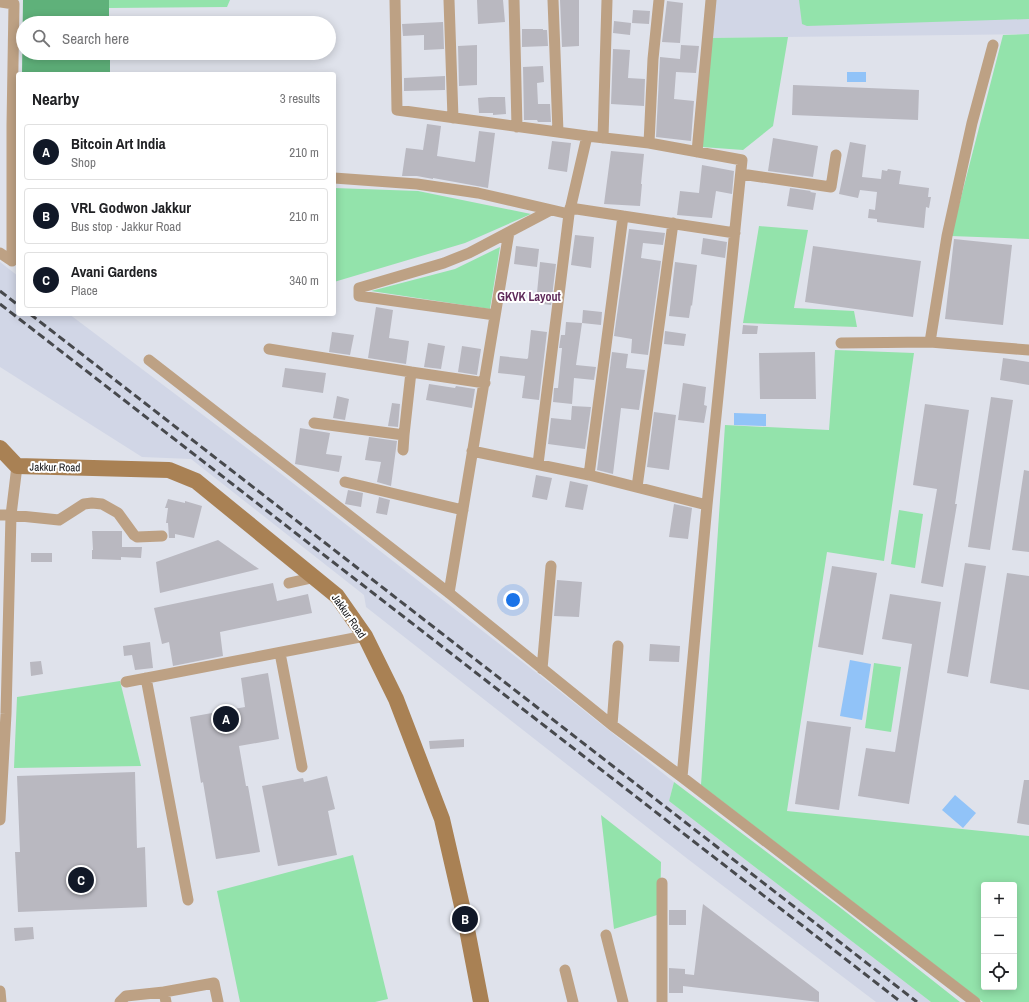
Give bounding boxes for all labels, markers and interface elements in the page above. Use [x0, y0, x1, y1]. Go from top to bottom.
search box [16, 16, 336, 60]
icon: search [30, 27, 52, 49]
text: Search here [62, 28, 129, 49]
text: Nearby [32, 87, 79, 110]
text: 3 results [280, 90, 320, 107]
text: Bitcoin Art India [71, 133, 166, 154]
text: A [42, 144, 50, 161]
text: 210 m [289, 144, 319, 161]
text: Shop [71, 154, 96, 171]
text: VRL Godwon Jakkur [71, 197, 191, 218]
text: B [42, 208, 50, 225]
text: 210 m [289, 208, 319, 225]
text: Bus stop · Jakkur Road [71, 218, 181, 235]
text: Avani Gardens [71, 261, 157, 282]
text: C [42, 272, 50, 289]
text: 340 m [289, 272, 319, 289]
text: Place [71, 282, 98, 299]
district label: GKVK Layout [497, 289, 561, 305]
street label: Jakkur Road [30, 460, 80, 474]
your location [503, 590, 523, 610]
street label: Jakkur Road [329, 591, 369, 641]
pin: A [213, 704, 239, 734]
pin: C [68, 865, 94, 895]
map controls [981, 882, 1017, 990]
button: + [981, 882, 1017, 918]
pin: B [452, 904, 478, 934]
button: − [981, 918, 1017, 954]
button: locate [981, 954, 1017, 990]

